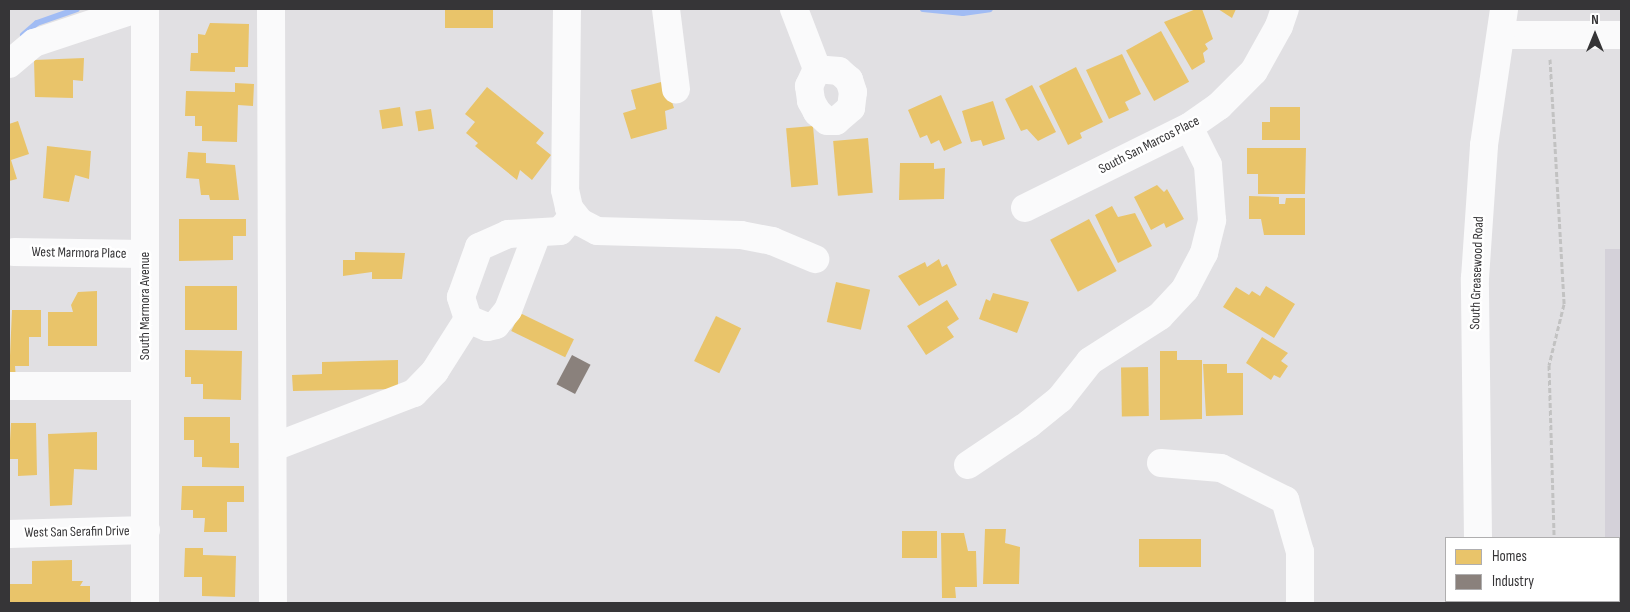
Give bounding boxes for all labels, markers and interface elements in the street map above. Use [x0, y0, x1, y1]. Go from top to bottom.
north arrow [1570, 10, 1620, 60]
text: N [1591, 11, 1599, 28]
street label: South San Marcos Place [1096, 112, 1202, 178]
street label: South Greasewood Road [1467, 216, 1487, 330]
street label: West Marmora Place [31, 244, 127, 262]
street label: South Marmora Avenue [137, 252, 153, 360]
street label: West San Serafin Drive [24, 523, 130, 541]
legend [1445, 537, 1620, 602]
text: Homes [1492, 547, 1527, 566]
text: Industry [1492, 572, 1534, 591]

